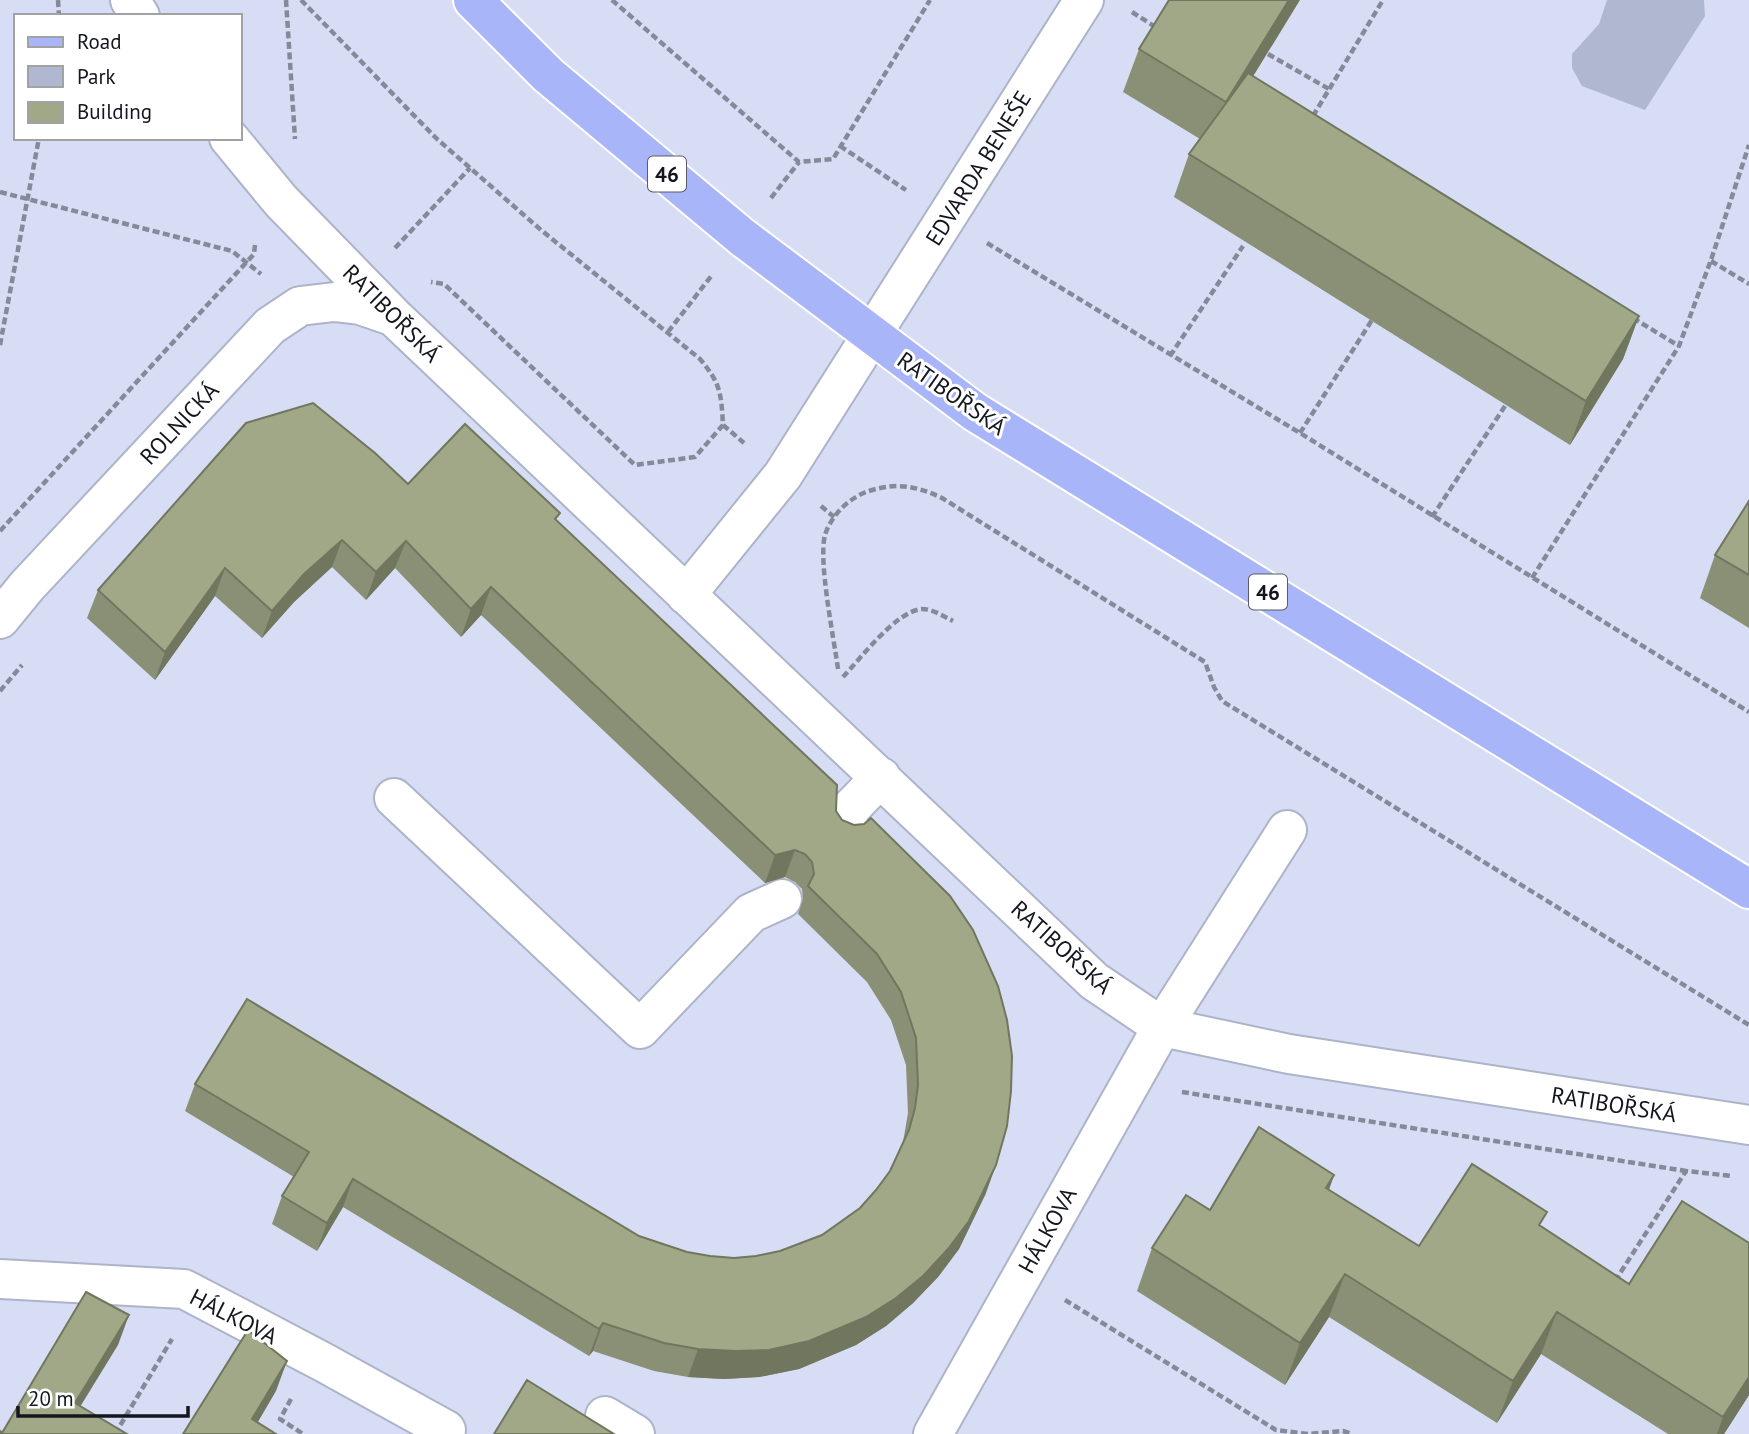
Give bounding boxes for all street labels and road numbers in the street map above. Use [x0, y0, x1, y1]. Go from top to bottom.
street label: EDVARDA BENEŠE [919, 85, 1037, 251]
road number: 46 [648, 156, 686, 192]
street label: RATIBOŘSKÁ [337, 258, 447, 368]
street label: RATIBOŘSKÁ [892, 345, 1012, 441]
street label: ROLNICKÁ [133, 375, 225, 470]
road number: 46 [1249, 574, 1287, 610]
street label: RATIBOŘSKÁ [1005, 894, 1119, 1000]
street label: RATIBOŘSKÁ [1549, 1080, 1679, 1128]
street label: HÁLKOVA [1011, 1181, 1083, 1278]
street label: HÁLKOVA [185, 1282, 283, 1351]

